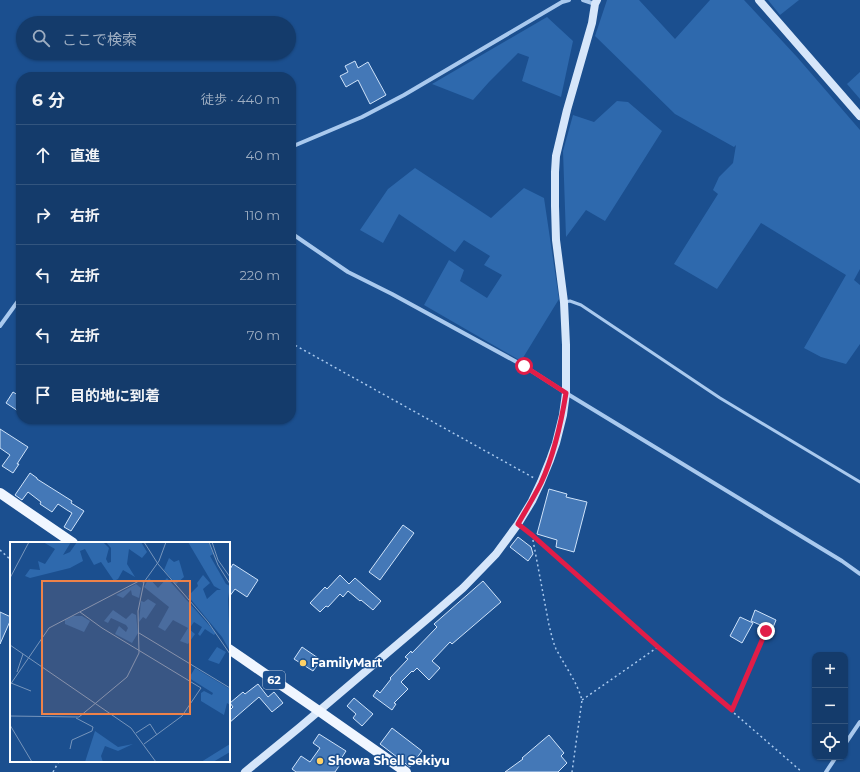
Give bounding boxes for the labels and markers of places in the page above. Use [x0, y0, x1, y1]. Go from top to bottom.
place label: FamilyMart [311, 655, 383, 670]
marker: FamilyMart [298, 658, 308, 668]
place label: Showa Shell Sekiyu [328, 753, 450, 768]
marker: Showa Shell Sekiyu [315, 756, 325, 766]

